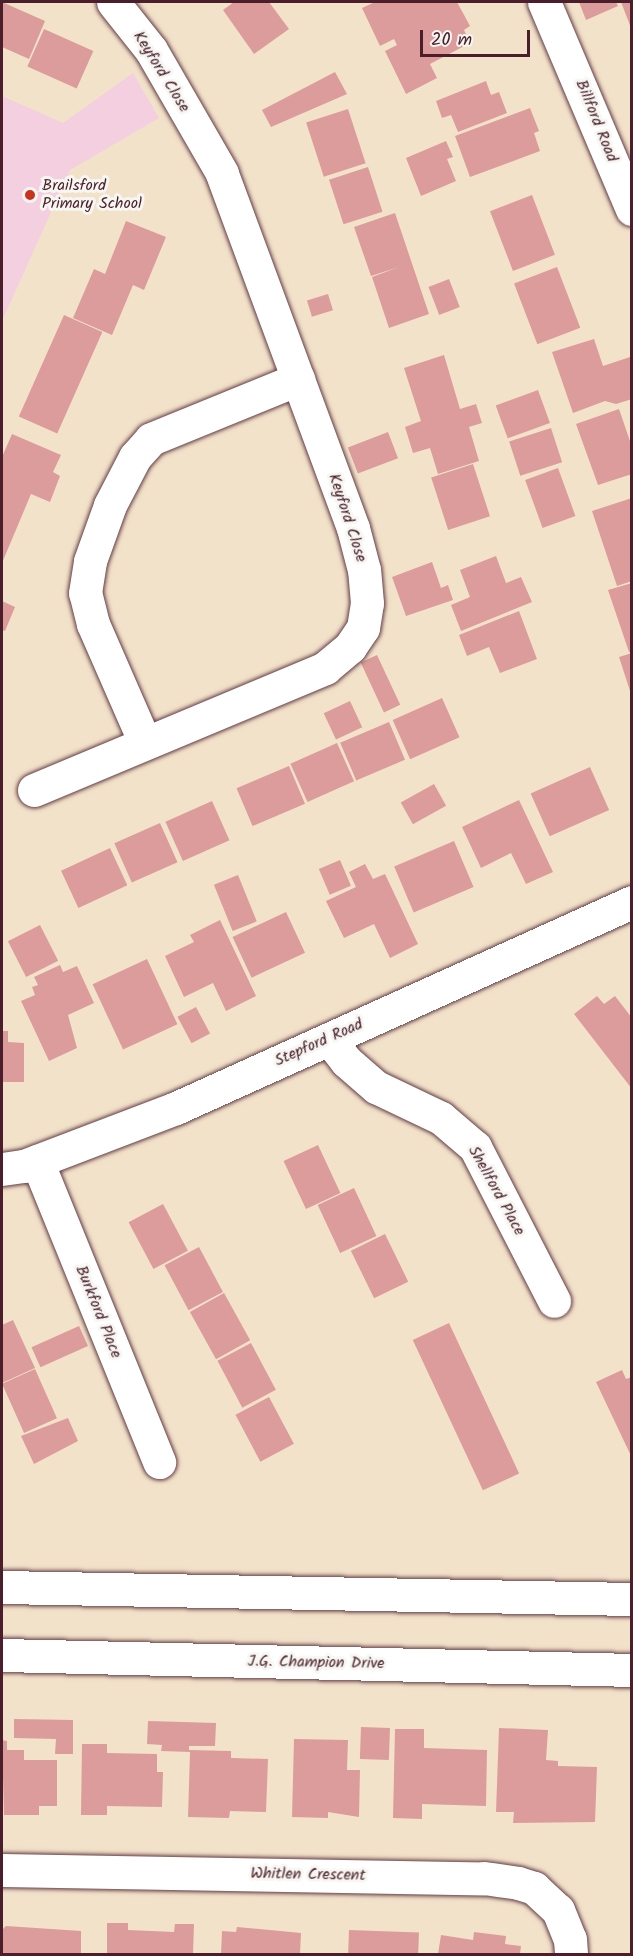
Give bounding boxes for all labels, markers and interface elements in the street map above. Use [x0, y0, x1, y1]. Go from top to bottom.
scale bar [423, 18, 532, 56]
text: 20 m [431, 26, 472, 55]
street label: Keyford Close [129, 28, 193, 116]
street label: Billford Road [571, 77, 621, 165]
place label: Brailsford Primary School [42, 176, 142, 214]
marker: Brailsford Primary School [23, 188, 37, 202]
street label: Keyford Close [324, 471, 370, 565]
street label: Stepford Road [272, 1015, 366, 1071]
street label: Shellford Place [463, 1143, 529, 1239]
street label: Burkford Place [71, 1263, 125, 1361]
street label: J.G. Champion Drive [247, 1652, 385, 1674]
street label: Whitlen Crescent [250, 1864, 366, 1886]

